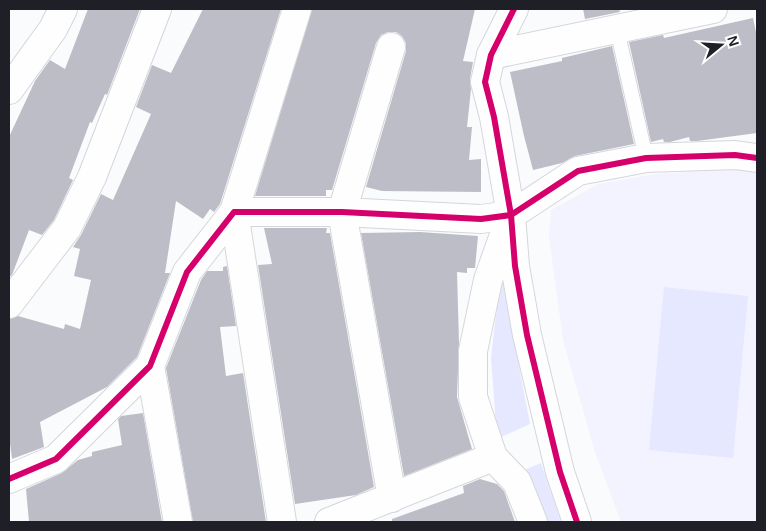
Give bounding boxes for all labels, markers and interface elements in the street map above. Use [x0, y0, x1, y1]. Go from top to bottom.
north arrow [696, 20, 746, 70]
text: N [724, 34, 743, 48]

